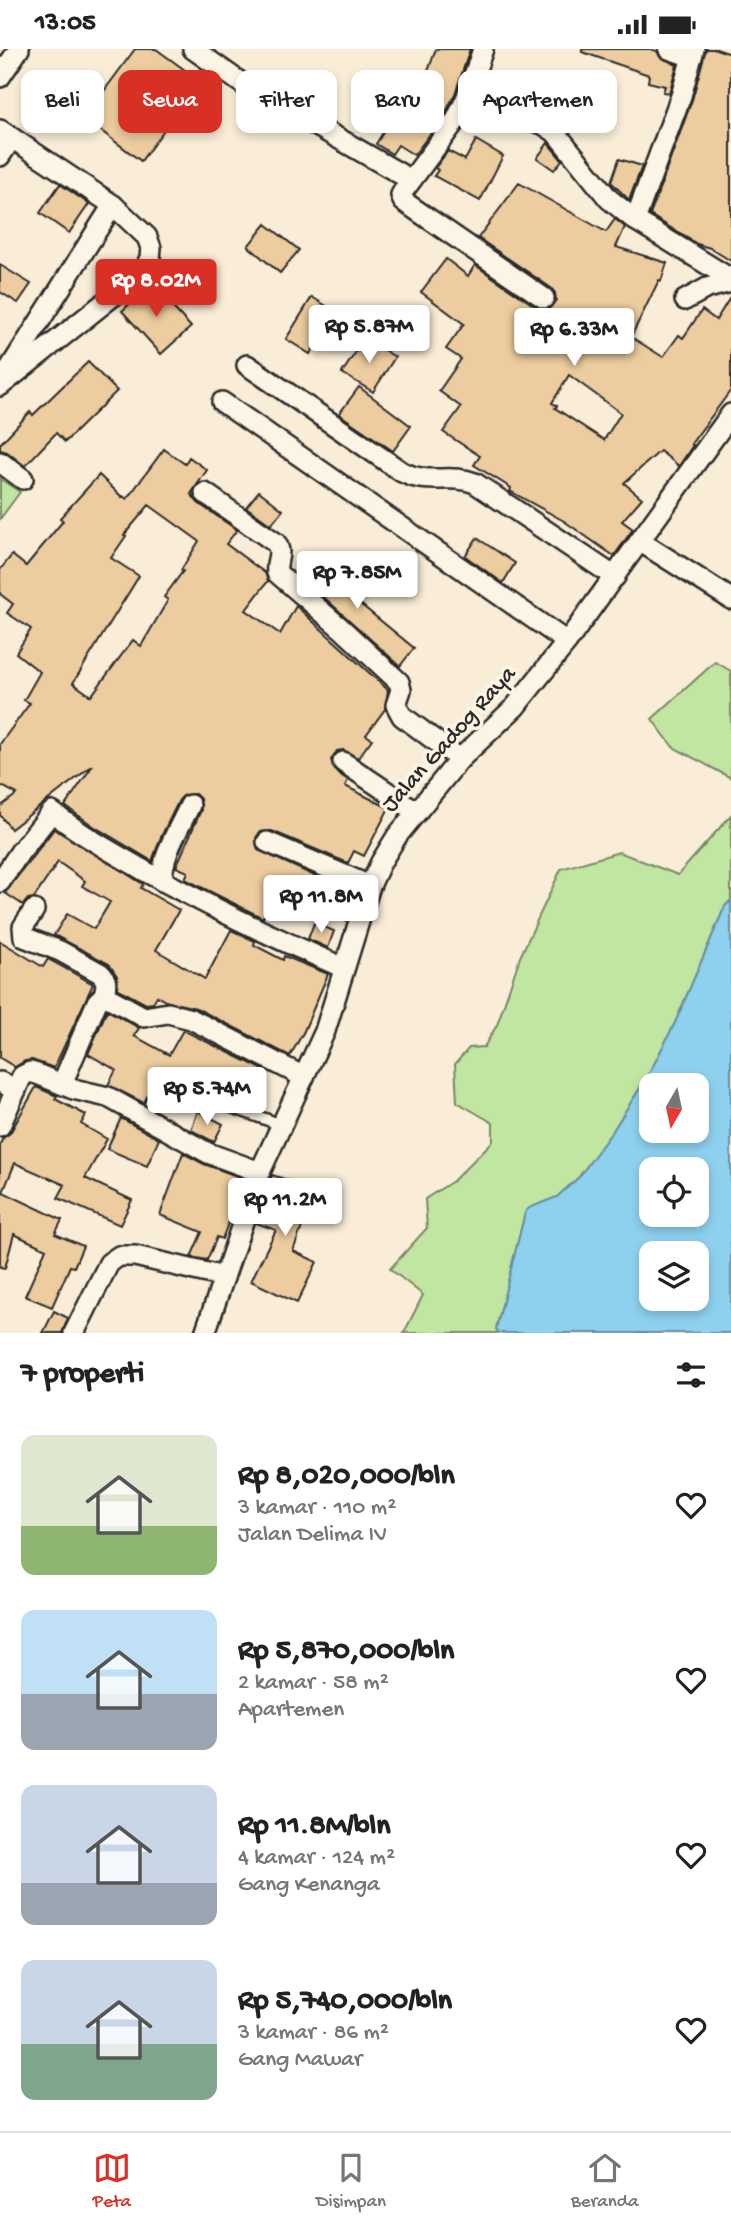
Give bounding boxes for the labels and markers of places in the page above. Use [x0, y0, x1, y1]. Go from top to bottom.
pin: Rp 8.02M [84, 259, 228, 319]
pin: Rp 5.87M [297, 305, 441, 365]
pin: Rp 6.33M [502, 309, 646, 368]
pin: Rp 7.85M [285, 552, 429, 611]
pin: Rp 11.8M [249, 875, 393, 935]
pin: Rp 5.74M [135, 1067, 279, 1127]
pin: Rp 11.2M [213, 1179, 357, 1238]

